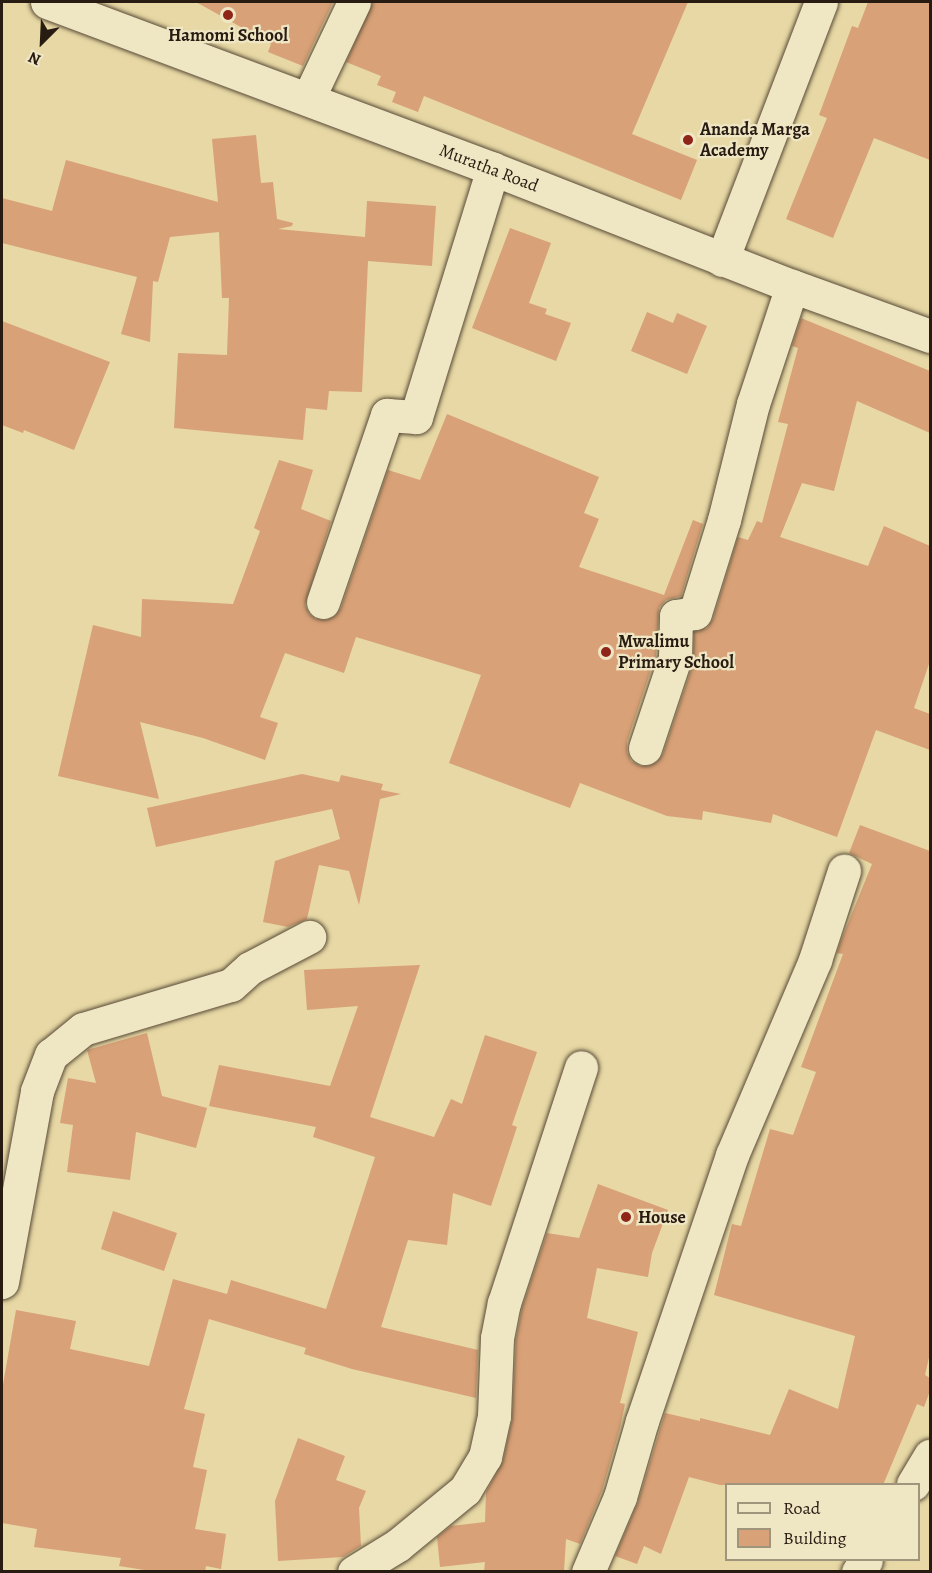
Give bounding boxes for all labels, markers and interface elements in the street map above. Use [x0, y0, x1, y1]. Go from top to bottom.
marker: Hamomi School [221, 8, 235, 22]
north arrow [12, 12, 72, 72]
place label: Hamomi School [168, 24, 288, 46]
text: N [25, 46, 44, 71]
place label: Ananda Marga Academy [700, 119, 810, 162]
marker: Ananda Marga Academy [681, 133, 695, 147]
street label: Muratha Road [436, 139, 542, 197]
place label: Mwalimu Primary School [618, 631, 734, 674]
marker: Mwalimu Primary School [599, 645, 613, 659]
place label: House [638, 1206, 686, 1228]
marker: House [619, 1210, 633, 1224]
legend [725, 1483, 920, 1561]
text: Road [783, 1496, 820, 1520]
text: Building [783, 1526, 847, 1550]

